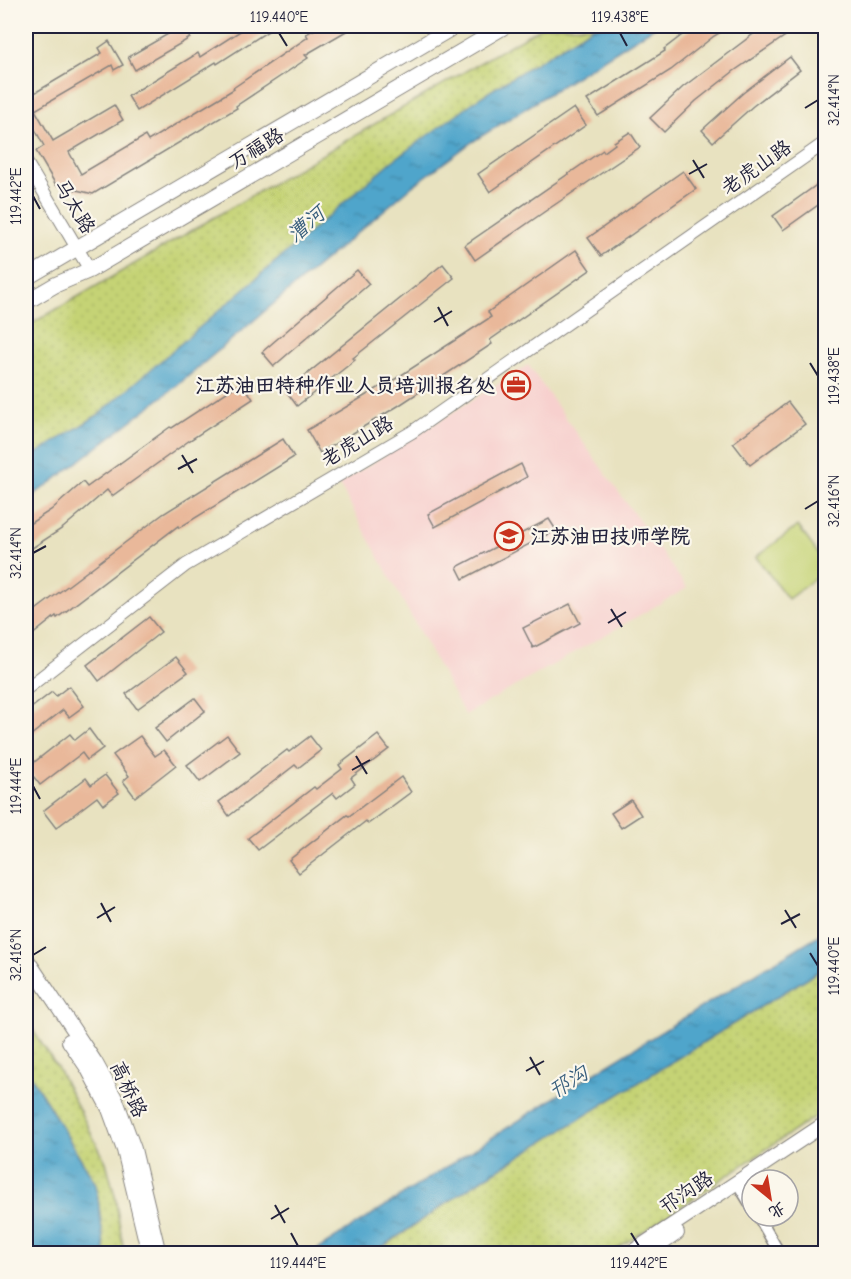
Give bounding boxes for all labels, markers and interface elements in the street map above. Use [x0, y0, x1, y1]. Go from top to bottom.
text: 119.440°E [250, 8, 308, 26]
text: 119.438°E [591, 8, 649, 26]
text: 32.414°N [825, 74, 843, 126]
street label: 万福路 [225, 123, 289, 174]
street label: 老虎山路 [717, 134, 796, 200]
text: 119.442°E [7, 167, 25, 225]
street label: 马太路 [49, 175, 100, 239]
water label: 漕河 [282, 199, 332, 247]
text: 119.438°E [825, 347, 843, 405]
office icon: 江苏油田特种作业人员培训报名处 [500, 369, 532, 401]
place label: 江苏油田特种作业人员培训报名处 [195, 374, 495, 397]
street label: 老虎山路 [317, 410, 398, 472]
text: 32.416°N [825, 475, 843, 527]
school or university icon: 江苏油田技师学院 [493, 520, 525, 552]
place label: 江苏油田技师学院 [530, 525, 690, 548]
text: 32.414°N [7, 527, 25, 579]
text: 119.444°E [7, 758, 25, 814]
text: 32.416°N [7, 929, 25, 981]
text: 119.440°E [825, 937, 843, 995]
street label: 高桥路 [105, 1057, 152, 1122]
water label: 邗沟 [544, 1060, 594, 1103]
street label: 邗沟路 [655, 1166, 718, 1219]
north arrow [740, 1168, 800, 1228]
text: 北 [766, 1198, 788, 1222]
text: 119.444°E [270, 1254, 326, 1272]
text: 119.442°E [610, 1254, 668, 1272]

